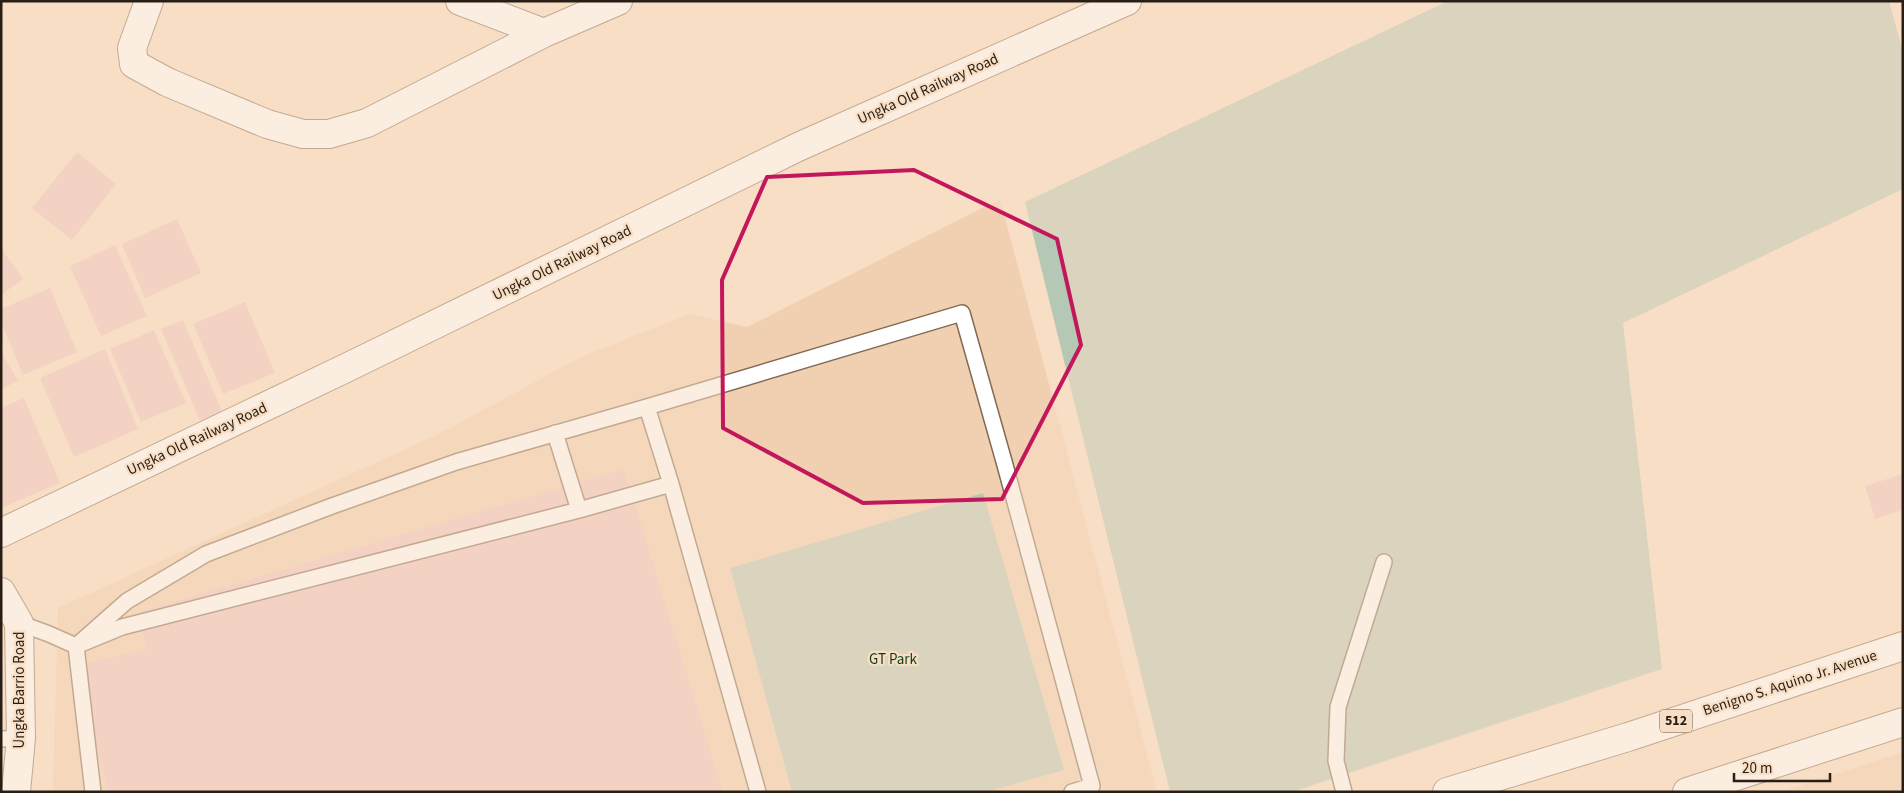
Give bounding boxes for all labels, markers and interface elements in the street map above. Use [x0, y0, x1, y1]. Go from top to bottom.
street label: Ungka Old Railway Road [854, 48, 1002, 130]
street label: Ungka Old Railway Road [489, 220, 635, 306]
street label: Ungka Old Railway Road [124, 397, 270, 481]
street label: Ungka Barrio Road [9, 631, 30, 749]
street label: Benigno S. Aquino Jr. Avenue [1700, 645, 1880, 721]
park label: GT Park [869, 649, 918, 670]
road number: 512 [1660, 709, 1692, 732]
scale bar [1734, 750, 1830, 782]
text: 20 m [1742, 758, 1772, 779]

